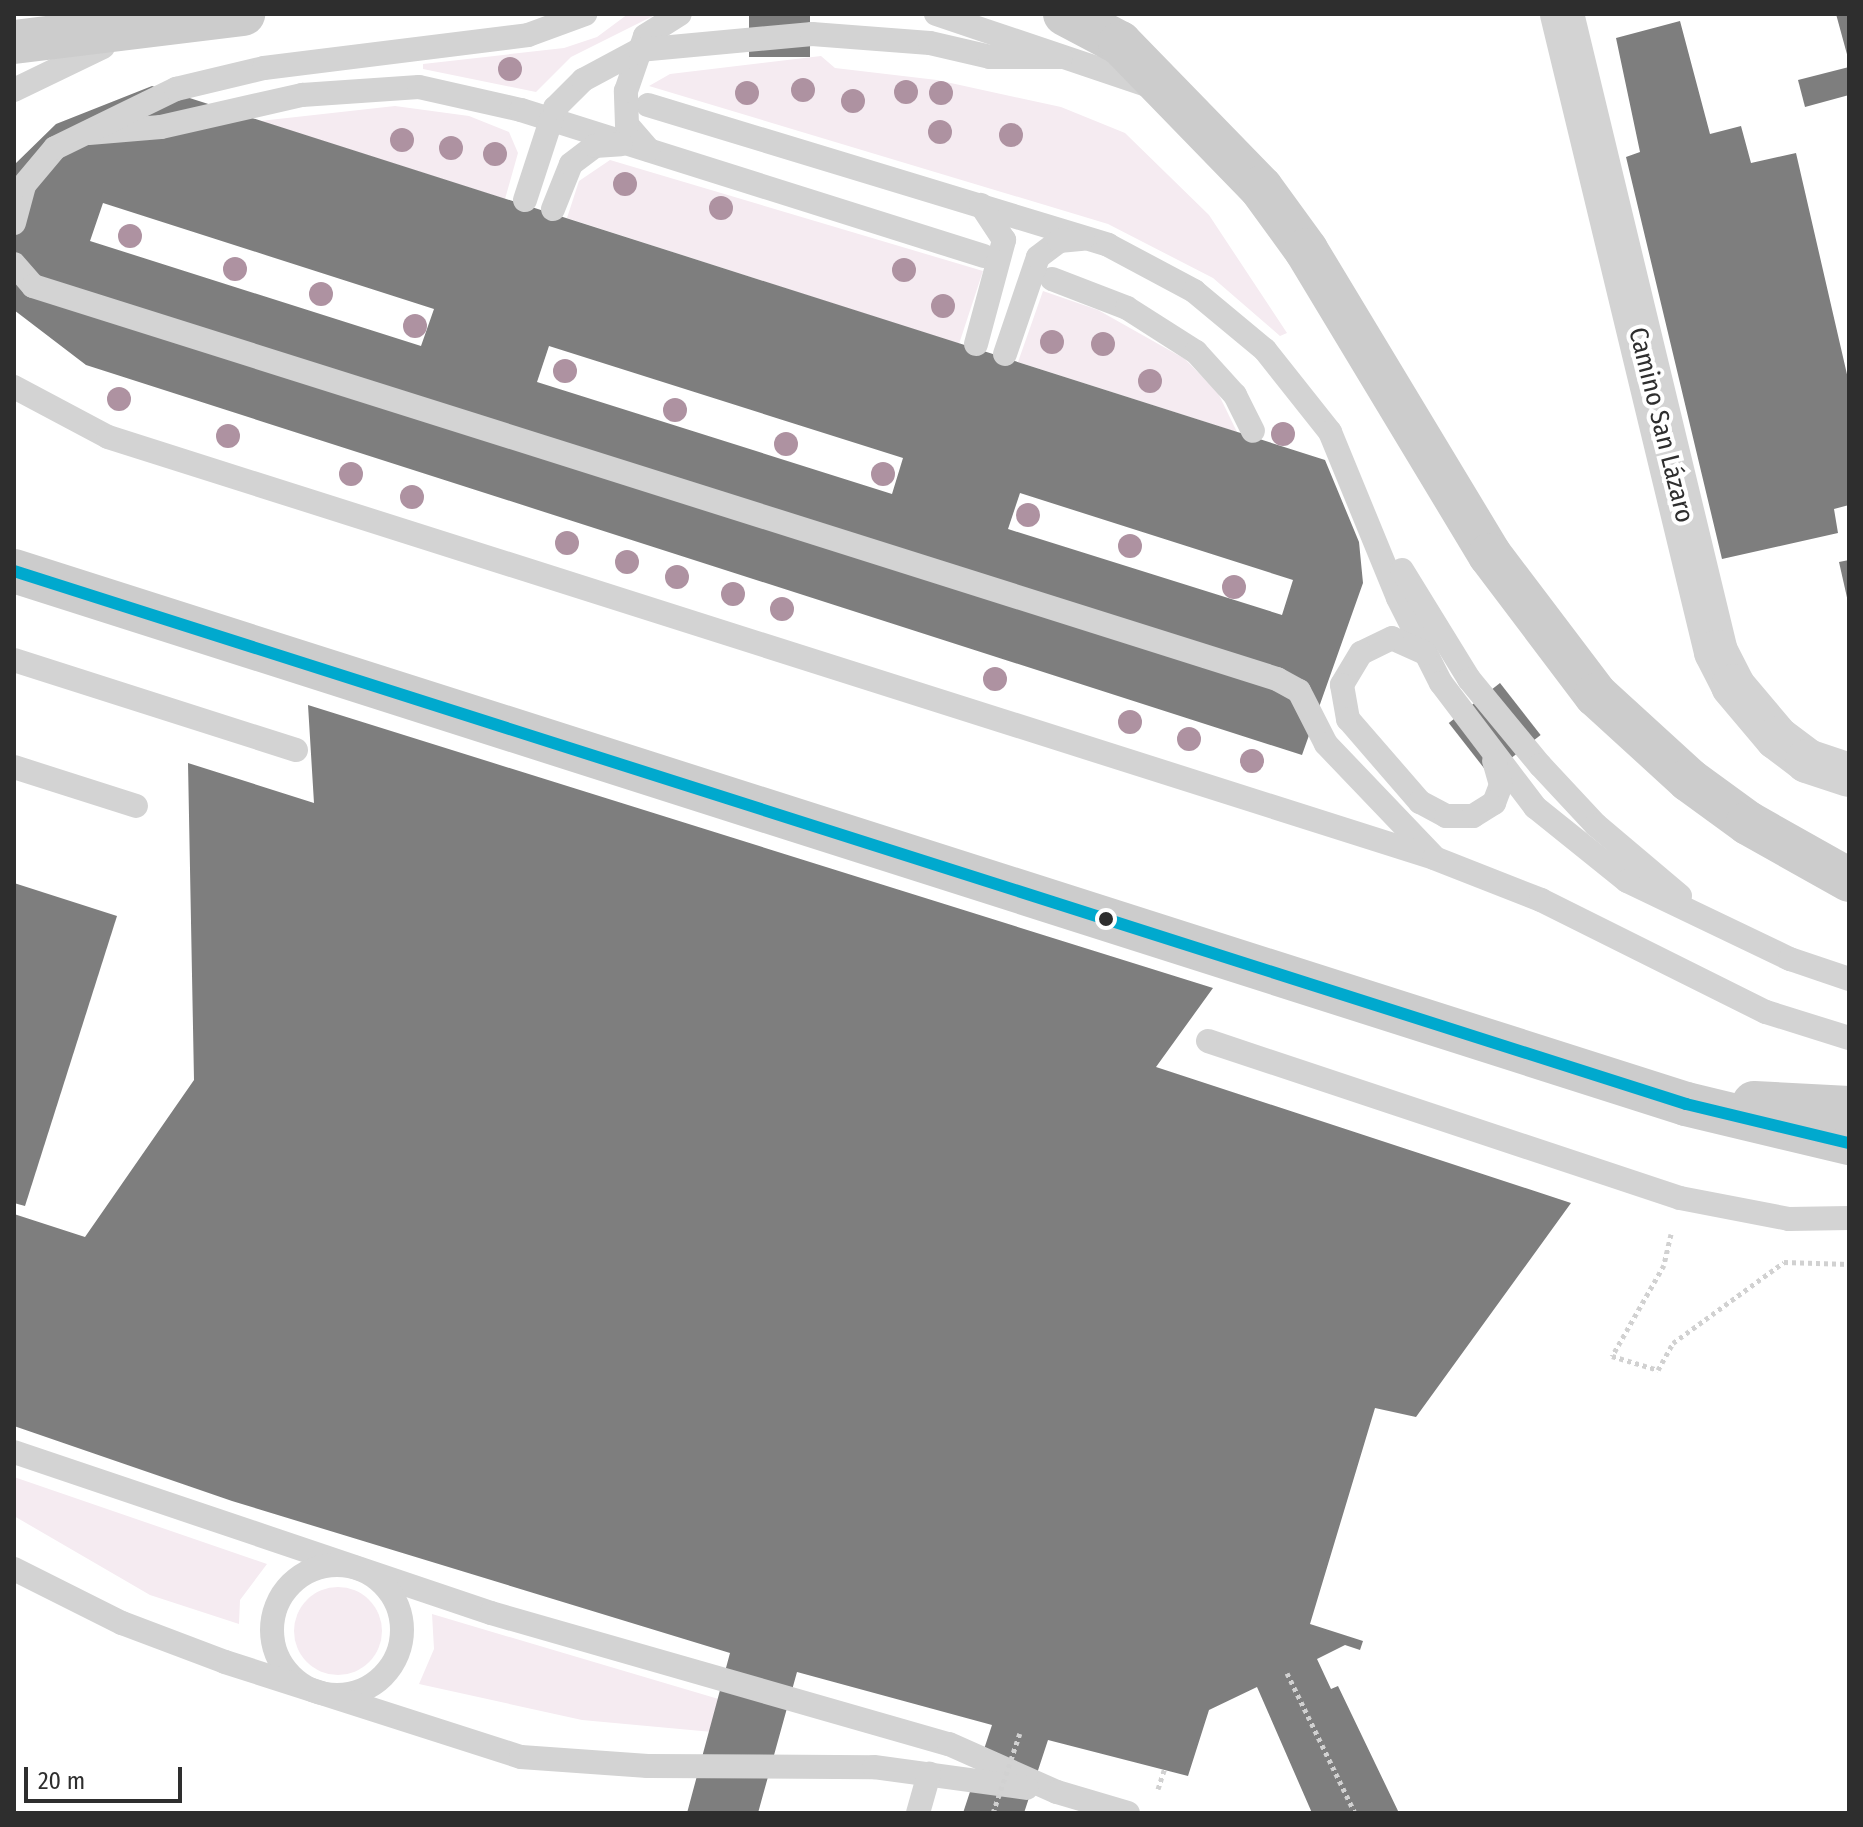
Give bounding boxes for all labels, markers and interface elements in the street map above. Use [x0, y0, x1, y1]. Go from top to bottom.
street label: Camino San Lázaro [1622, 324, 1700, 526]
unlabelled marker [1098, 911, 1114, 927]
scale bar [28, 1751, 186, 1801]
text: 20 m [38, 1767, 85, 1795]

